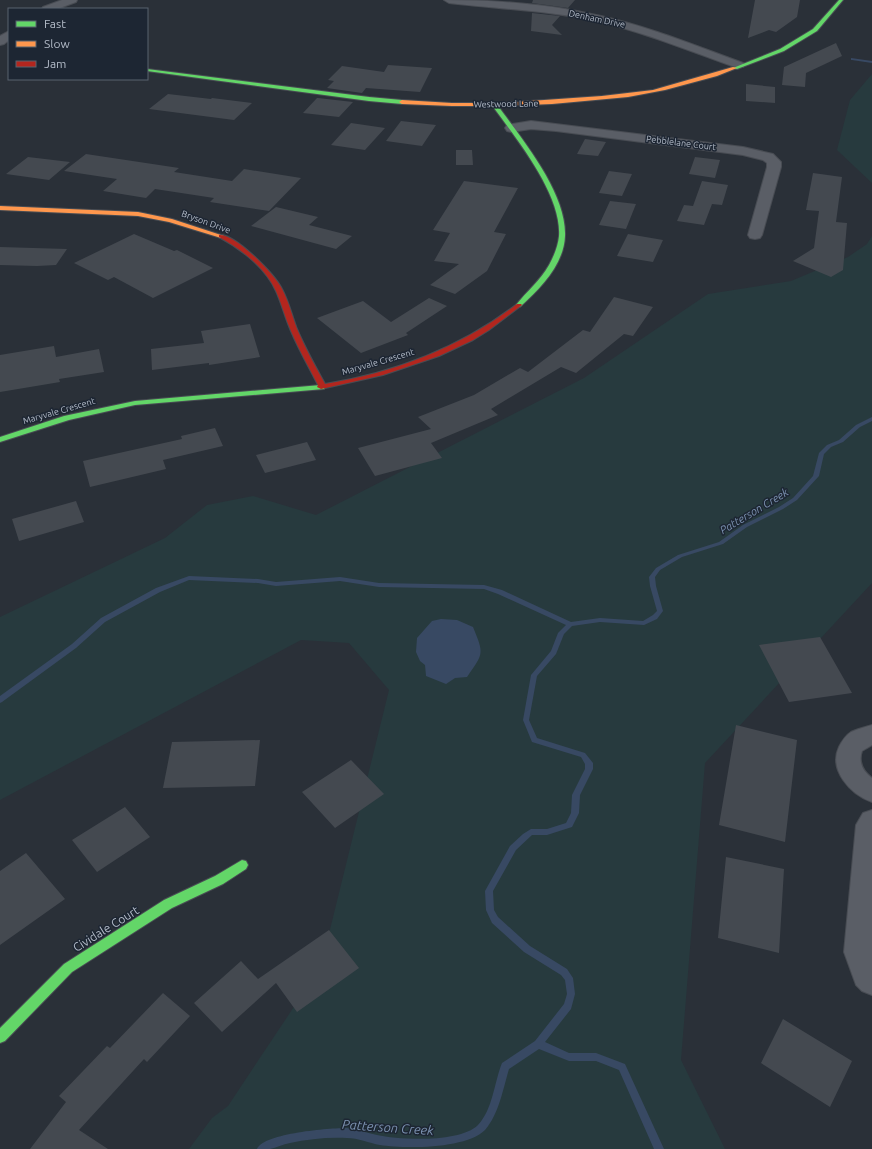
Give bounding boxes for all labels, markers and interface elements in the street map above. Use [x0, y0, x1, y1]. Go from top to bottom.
legend [8, 8, 148, 80]
street label: Denham Drive [568, 8, 626, 30]
text: Fast [44, 17, 66, 30]
text: Slow [44, 37, 70, 50]
text: Jam [44, 57, 66, 70]
street label: Westwood Lane [474, 98, 538, 110]
street label: Pebblelane Court [646, 134, 717, 152]
street label: Bryson Drive [180, 209, 232, 235]
street label: Maryvale Crescent [341, 347, 416, 377]
street label: Maryvale Crescent [22, 396, 97, 426]
water label: Patterson Creek [718, 486, 791, 536]
street label: Cividale Court [70, 903, 141, 954]
water label: Patterson Creek [342, 1117, 435, 1137]

